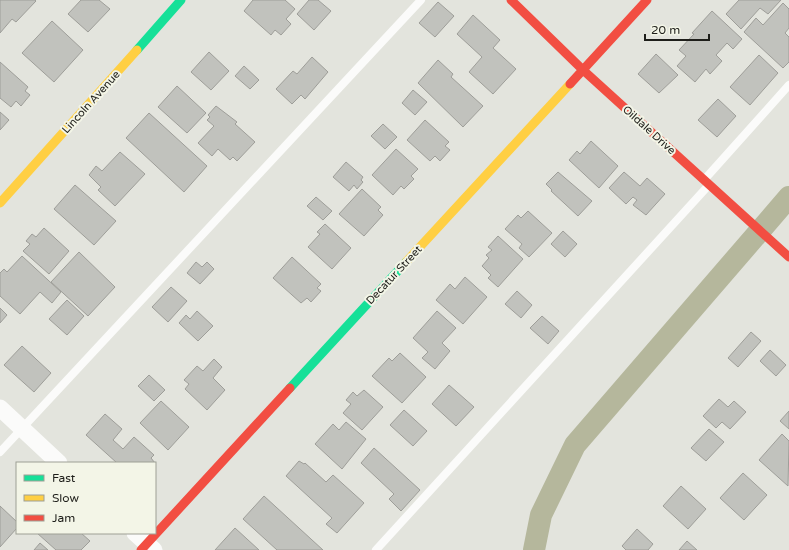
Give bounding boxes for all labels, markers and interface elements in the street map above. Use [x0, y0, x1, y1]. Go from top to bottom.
scale bar [645, 16, 709, 42]
text: 20 m [651, 23, 680, 37]
street label: Lincoln Avenue [59, 68, 123, 136]
street label: Oildale Drive [620, 103, 678, 157]
street label: Decatur Street [363, 243, 425, 307]
legend [16, 462, 156, 534]
text: Fast [52, 471, 76, 485]
text: Slow [52, 491, 79, 505]
text: Jam [52, 511, 75, 525]

